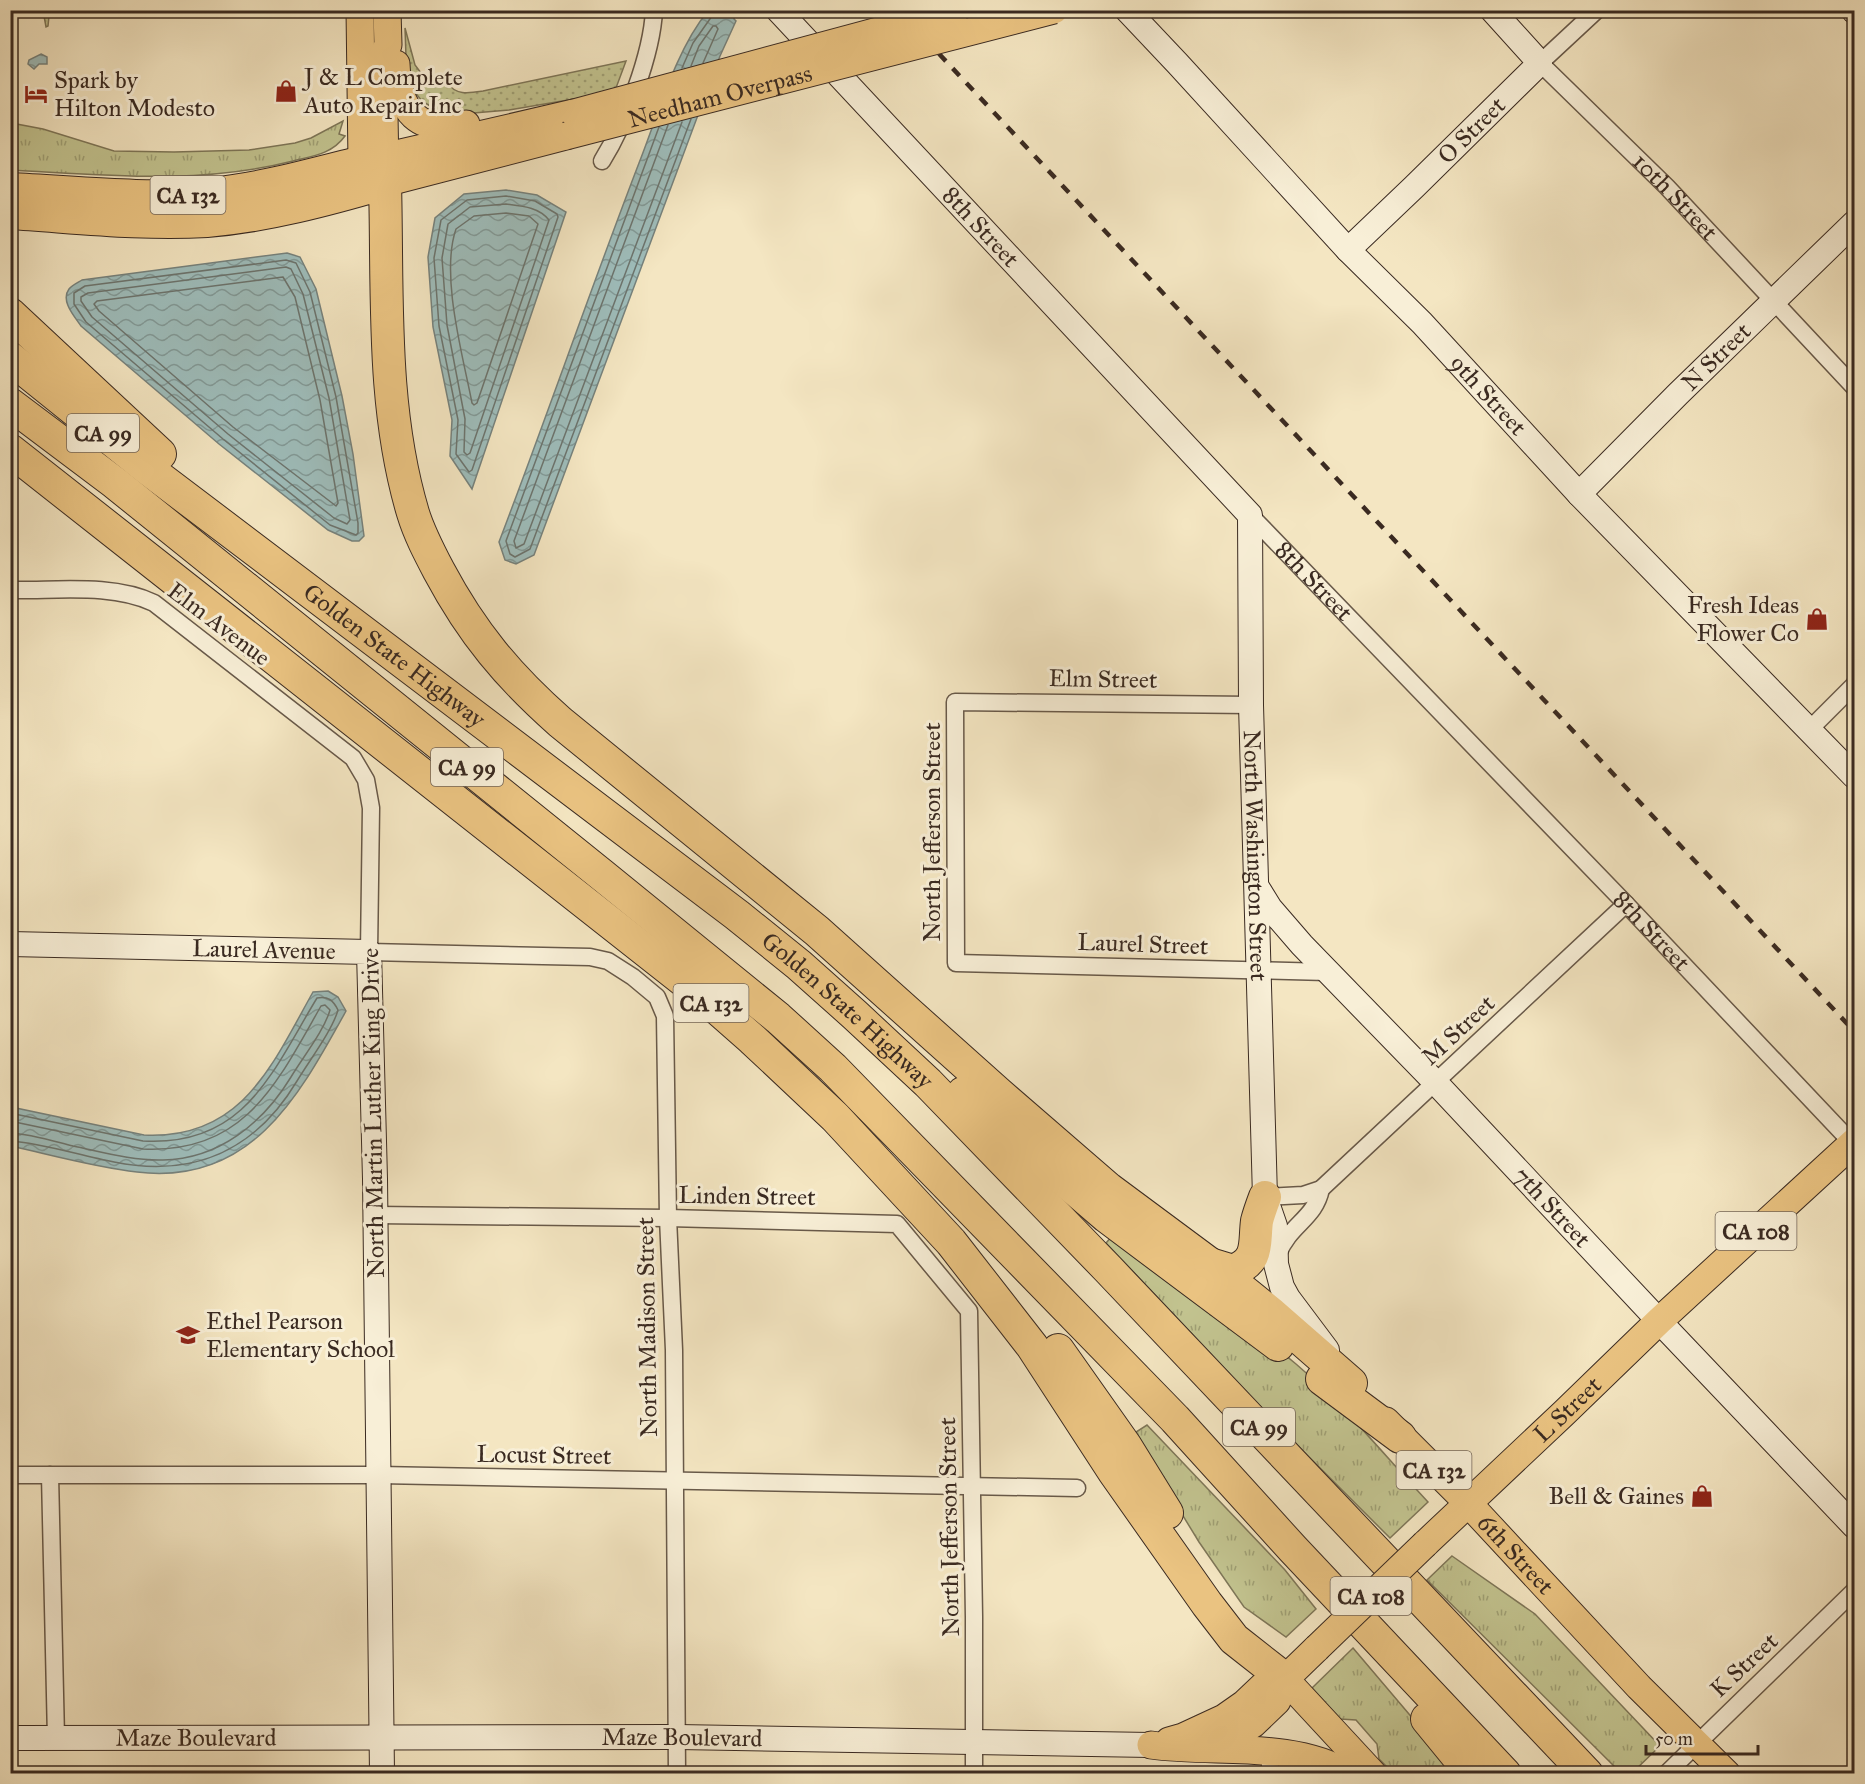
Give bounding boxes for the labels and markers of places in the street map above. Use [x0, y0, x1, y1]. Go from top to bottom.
place label: J & L Complete Auto Repair Inc [301, 62, 463, 120]
place label: Spark by Hilton Modesto [54, 65, 215, 123]
shop icon: J & L Complete Auto Repair Inc [273, 78, 299, 104]
hotel icon: Spark by Hilton Modesto [23, 81, 49, 107]
place label: Fresh Ideas Flower Co [1687, 590, 1799, 648]
shop icon: Fresh Ideas Flower Co [1804, 606, 1830, 632]
place label: Ethel Pearson Elementary School [206, 1306, 395, 1364]
school or university icon: Ethel Pearson Elementary School [175, 1322, 201, 1348]
place label: Bell & Gaines [1548, 1481, 1684, 1511]
shop icon: Bell & Gaines [1689, 1483, 1715, 1509]

